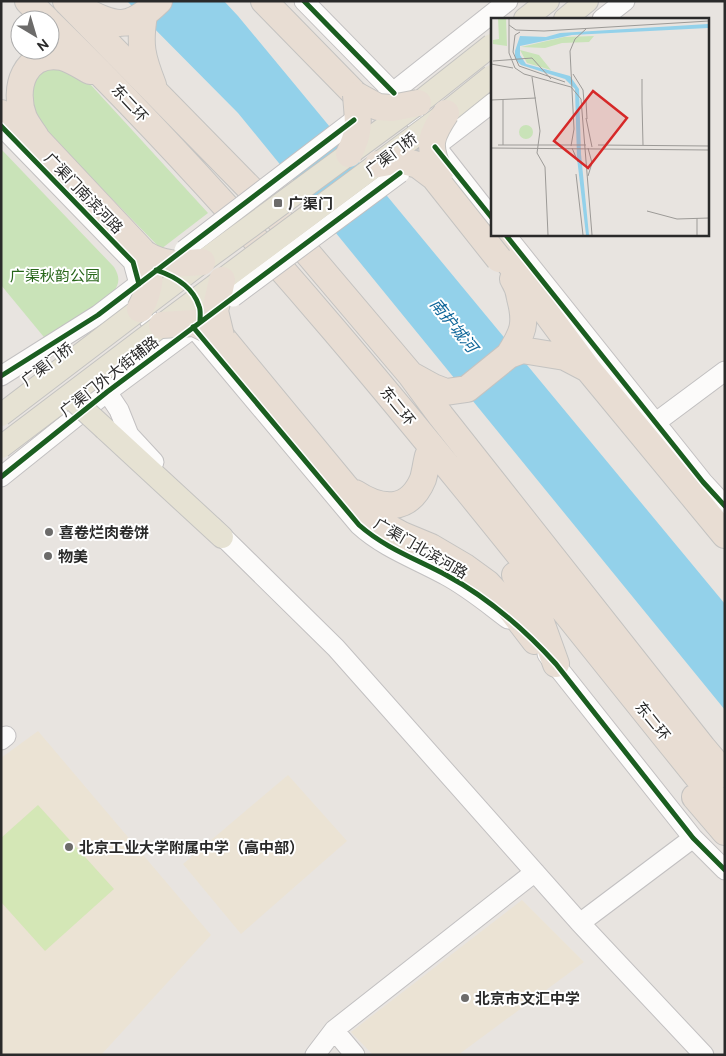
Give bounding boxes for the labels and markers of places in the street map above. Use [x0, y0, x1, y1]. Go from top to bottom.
place label: 广渠门 [288, 195, 333, 212]
marker: 广渠门 [272, 197, 284, 209]
place label: 喜卷烂肉卷饼 [59, 524, 149, 541]
marker: 喜卷烂肉卷饼 [43, 526, 55, 538]
place label: 物美 [58, 548, 88, 565]
marker: 物美 [42, 550, 54, 562]
place label: 北京工业大学附属中学（高中部） [79, 839, 304, 856]
marker: 北京工业大学附属中学（高中部） [63, 841, 75, 853]
place label: 北京市文汇中学 [475, 990, 580, 1007]
marker: 北京市文汇中学 [459, 992, 471, 1004]

